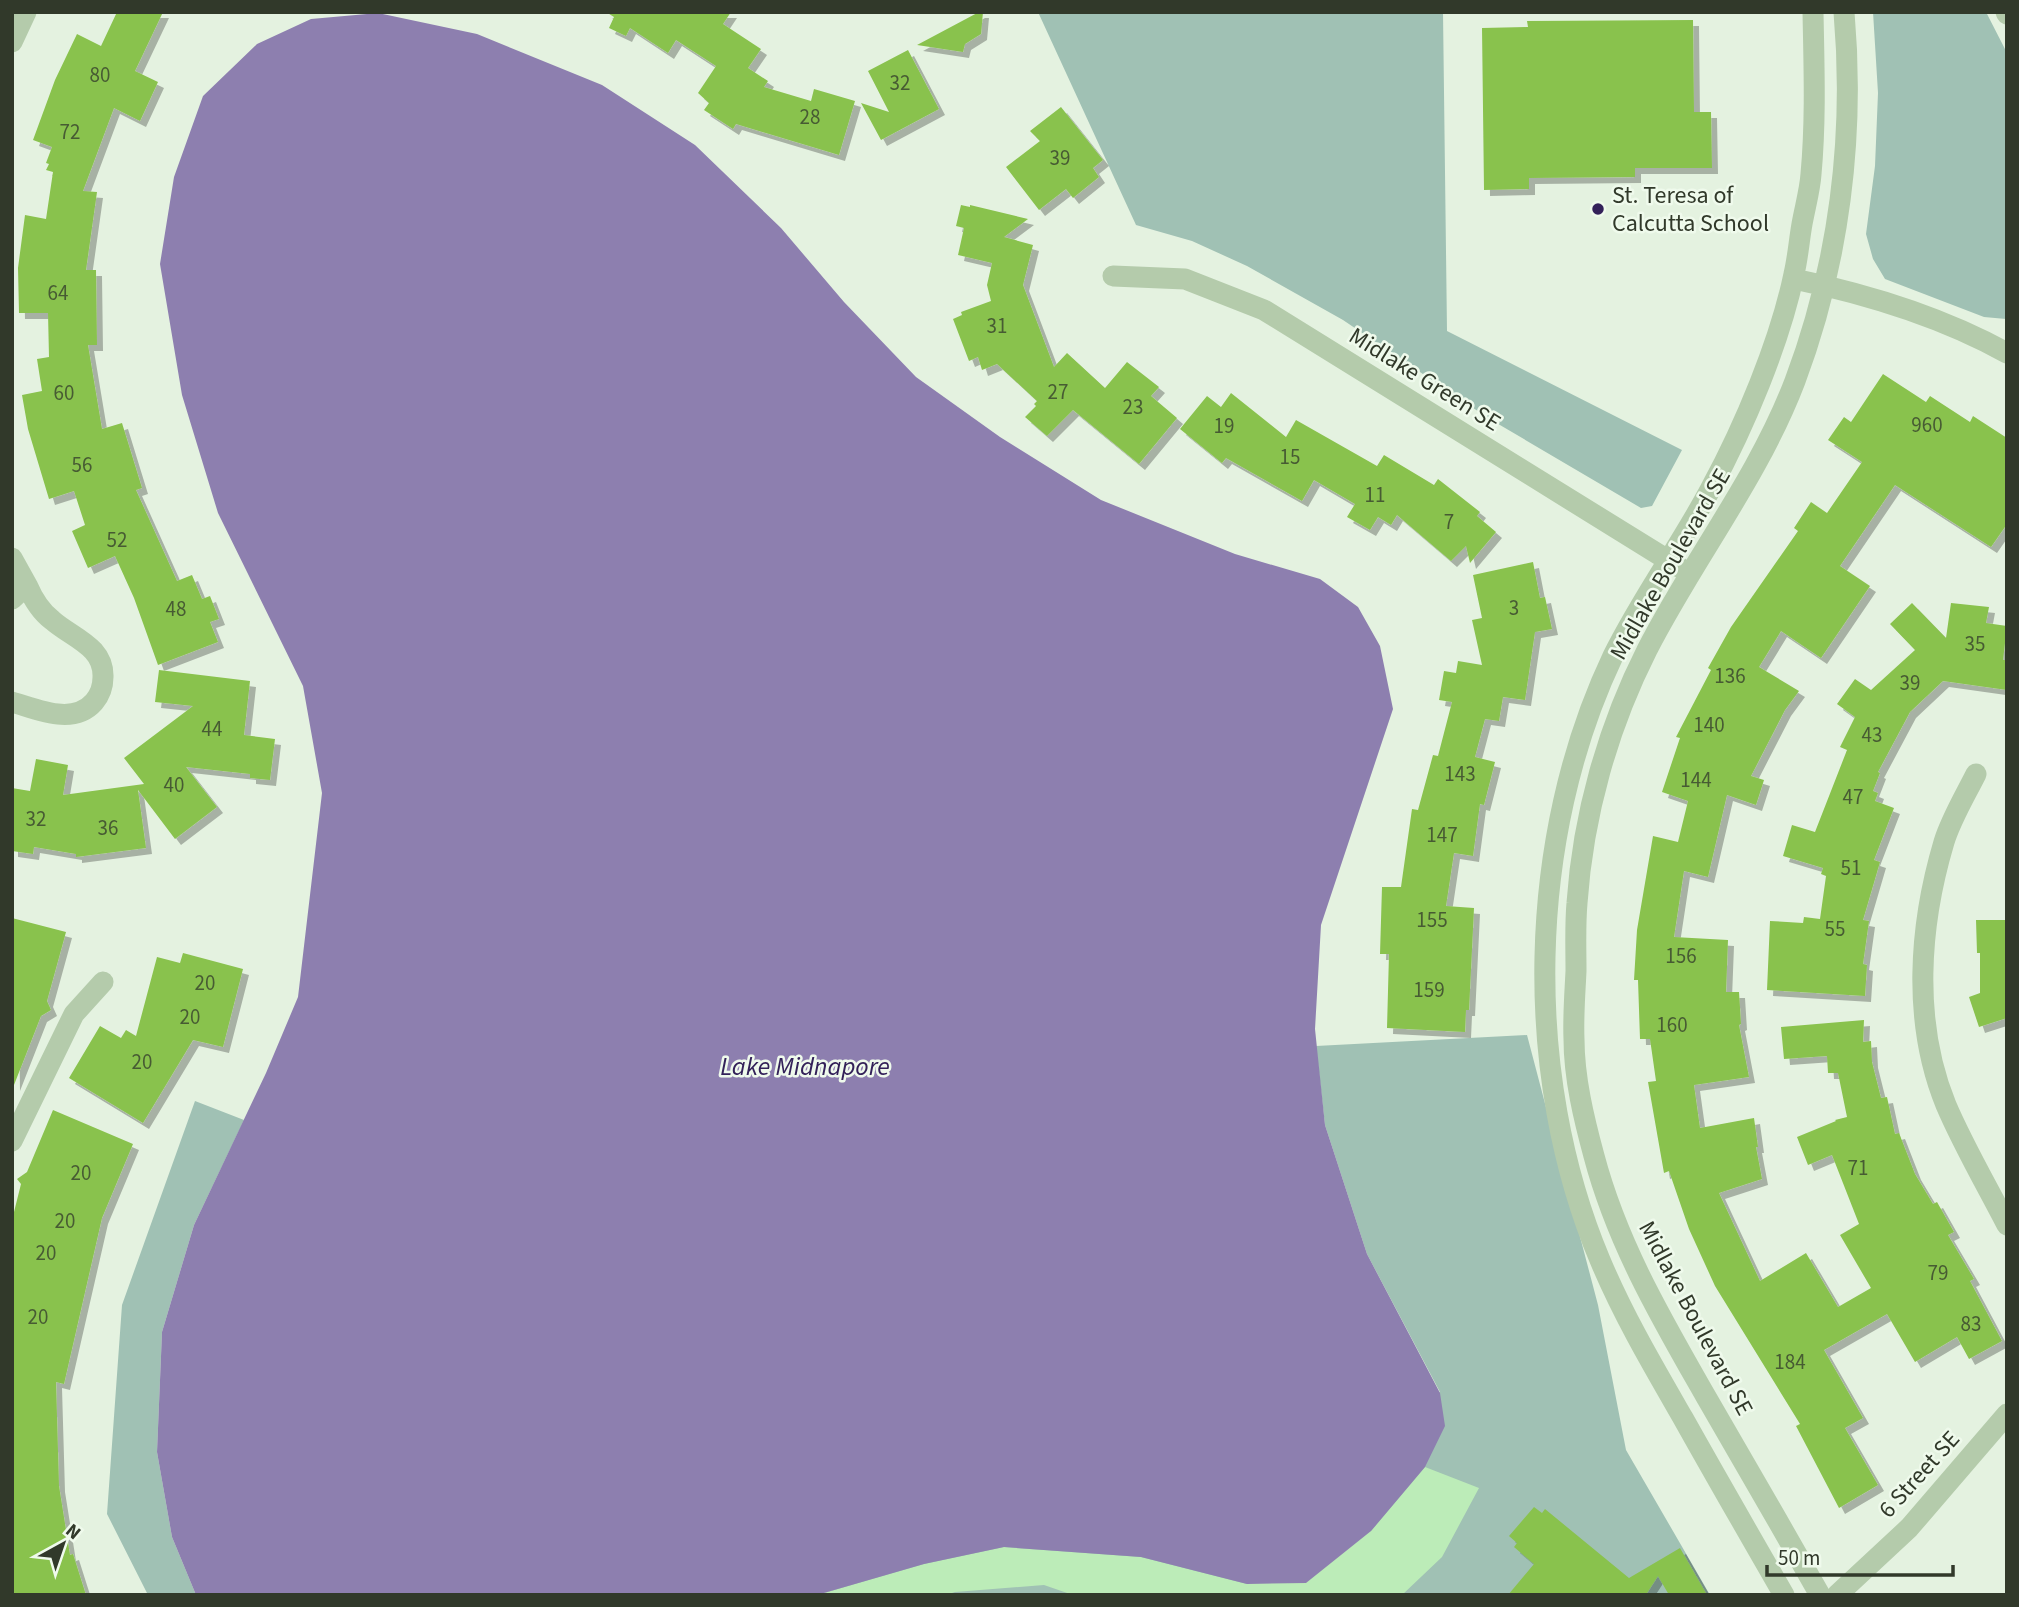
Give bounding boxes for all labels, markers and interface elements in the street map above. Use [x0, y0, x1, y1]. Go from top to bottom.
house number: 80 [90, 60, 110, 90]
house number: 32 [890, 68, 910, 98]
house number: 28 [800, 102, 820, 132]
house number: 72 [60, 117, 80, 147]
house number: 39 [1050, 143, 1070, 173]
place label: St. Teresa of Calcutta School [1612, 178, 1769, 241]
marker: St. Teresa of Calcutta School [1590, 201, 1606, 217]
house number: 64 [48, 278, 68, 308]
house number: 31 [987, 311, 1007, 341]
street label: Midlake Green SE [1342, 319, 1507, 440]
house number: 27 [1048, 377, 1068, 407]
house number: 60 [54, 378, 74, 408]
house number: 23 [1123, 392, 1143, 422]
house number: 960 [1911, 410, 1943, 440]
house number: 19 [1214, 411, 1234, 441]
house number: 15 [1280, 442, 1300, 472]
house number: 56 [72, 450, 92, 480]
street label: Midlake Boulevard SE [1601, 462, 1740, 666]
house number: 11 [1365, 480, 1385, 510]
house number: 7 [1444, 507, 1454, 537]
house number: 52 [107, 525, 127, 555]
house number: 3 [1509, 593, 1519, 623]
house number: 48 [166, 594, 186, 624]
house number: 35 [1965, 629, 1985, 659]
house number: 136 [1714, 661, 1746, 691]
house number: 39 [1900, 668, 1920, 698]
house number: 140 [1693, 710, 1725, 740]
house number: 44 [202, 714, 222, 744]
house number: 43 [1862, 720, 1882, 750]
house number: 143 [1444, 759, 1476, 789]
house number: 144 [1680, 765, 1712, 795]
house number: 40 [164, 770, 184, 800]
house number: 47 [1843, 782, 1863, 812]
house number: 32 [26, 804, 46, 834]
house number: 36 [98, 813, 118, 843]
house number: 147 [1426, 820, 1458, 850]
house number: 51 [1841, 853, 1861, 883]
house number: 155 [1416, 905, 1448, 935]
house number: 55 [1825, 914, 1845, 944]
house number: 156 [1665, 941, 1697, 971]
house number: 20 [195, 968, 215, 998]
house number: 159 [1413, 975, 1445, 1005]
house number: 20 [180, 1002, 200, 1032]
house number: 160 [1656, 1010, 1688, 1040]
house number: 20 [132, 1047, 152, 1077]
water label: Lake Midnapore [720, 1048, 890, 1085]
house number: 71 [1848, 1153, 1868, 1183]
house number: 20 [71, 1158, 91, 1188]
house number: 20 [55, 1206, 75, 1236]
street label: Midlake Boulevard SE [1629, 1215, 1762, 1422]
house number: 20 [36, 1238, 56, 1268]
house number: 79 [1928, 1258, 1948, 1288]
house number: 20 [28, 1302, 48, 1332]
house number: 83 [1961, 1309, 1981, 1339]
house number: 184 [1774, 1347, 1806, 1377]
street label: 6 Street SE [1871, 1423, 1968, 1526]
north arrow [28, 1509, 98, 1579]
text: N [59, 1518, 86, 1547]
scale bar [1767, 1534, 1952, 1578]
text: 50 m [1778, 1543, 1820, 1573]

